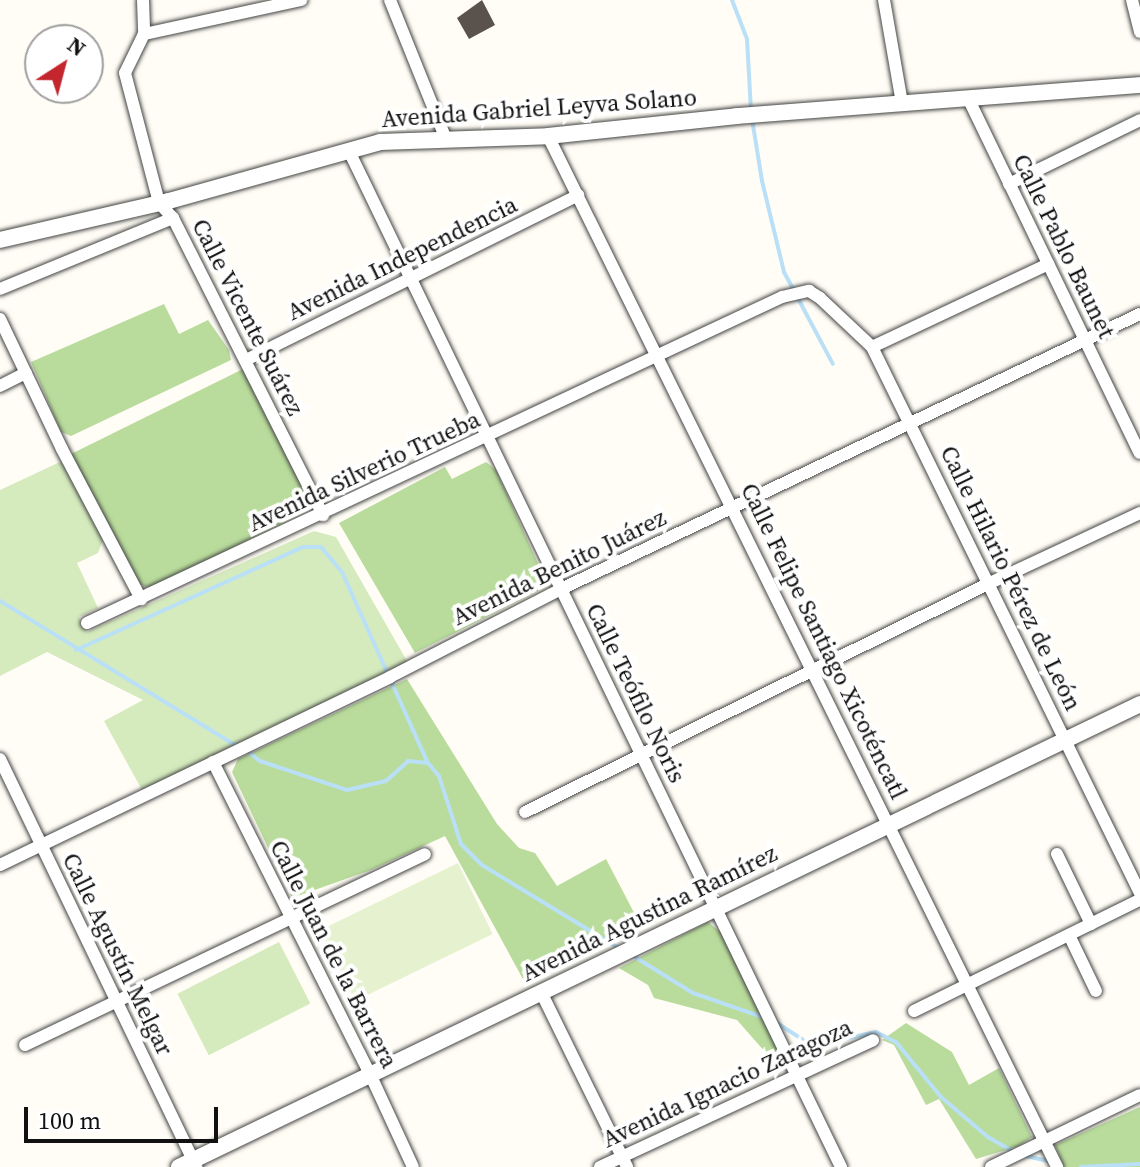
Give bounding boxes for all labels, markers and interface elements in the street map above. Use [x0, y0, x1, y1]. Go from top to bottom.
north arrow [24, 24, 104, 104]
text: N [62, 29, 92, 63]
street label: Avenida Gabriel Leyva Solano [380, 83, 698, 133]
street label: Calle Pablo Baunet [1007, 149, 1121, 343]
street label: Avenida Independencia [282, 190, 522, 326]
street label: Calle Vicente Suárez [186, 214, 310, 420]
street label: Avenida Silverio Trueba [243, 404, 485, 538]
street label: Calle Hilario Pérez de León [934, 441, 1088, 715]
street label: Calle Felipe Santiago Xicoténcatl [735, 478, 913, 804]
street label: Avenida Benito Juárez [447, 503, 671, 631]
street label: Calle Teófilo Noris [580, 598, 692, 788]
street label: Calle Juan de la Barrera [264, 835, 404, 1073]
street label: Avenida Agustina Ramírez [516, 838, 782, 988]
street label: Calle Agustín Melgar [56, 848, 180, 1060]
street label: Avenida Ignacio Zaragoza [598, 1012, 856, 1154]
scale bar [28, 1091, 222, 1141]
text: 100 m [38, 1104, 101, 1137]

